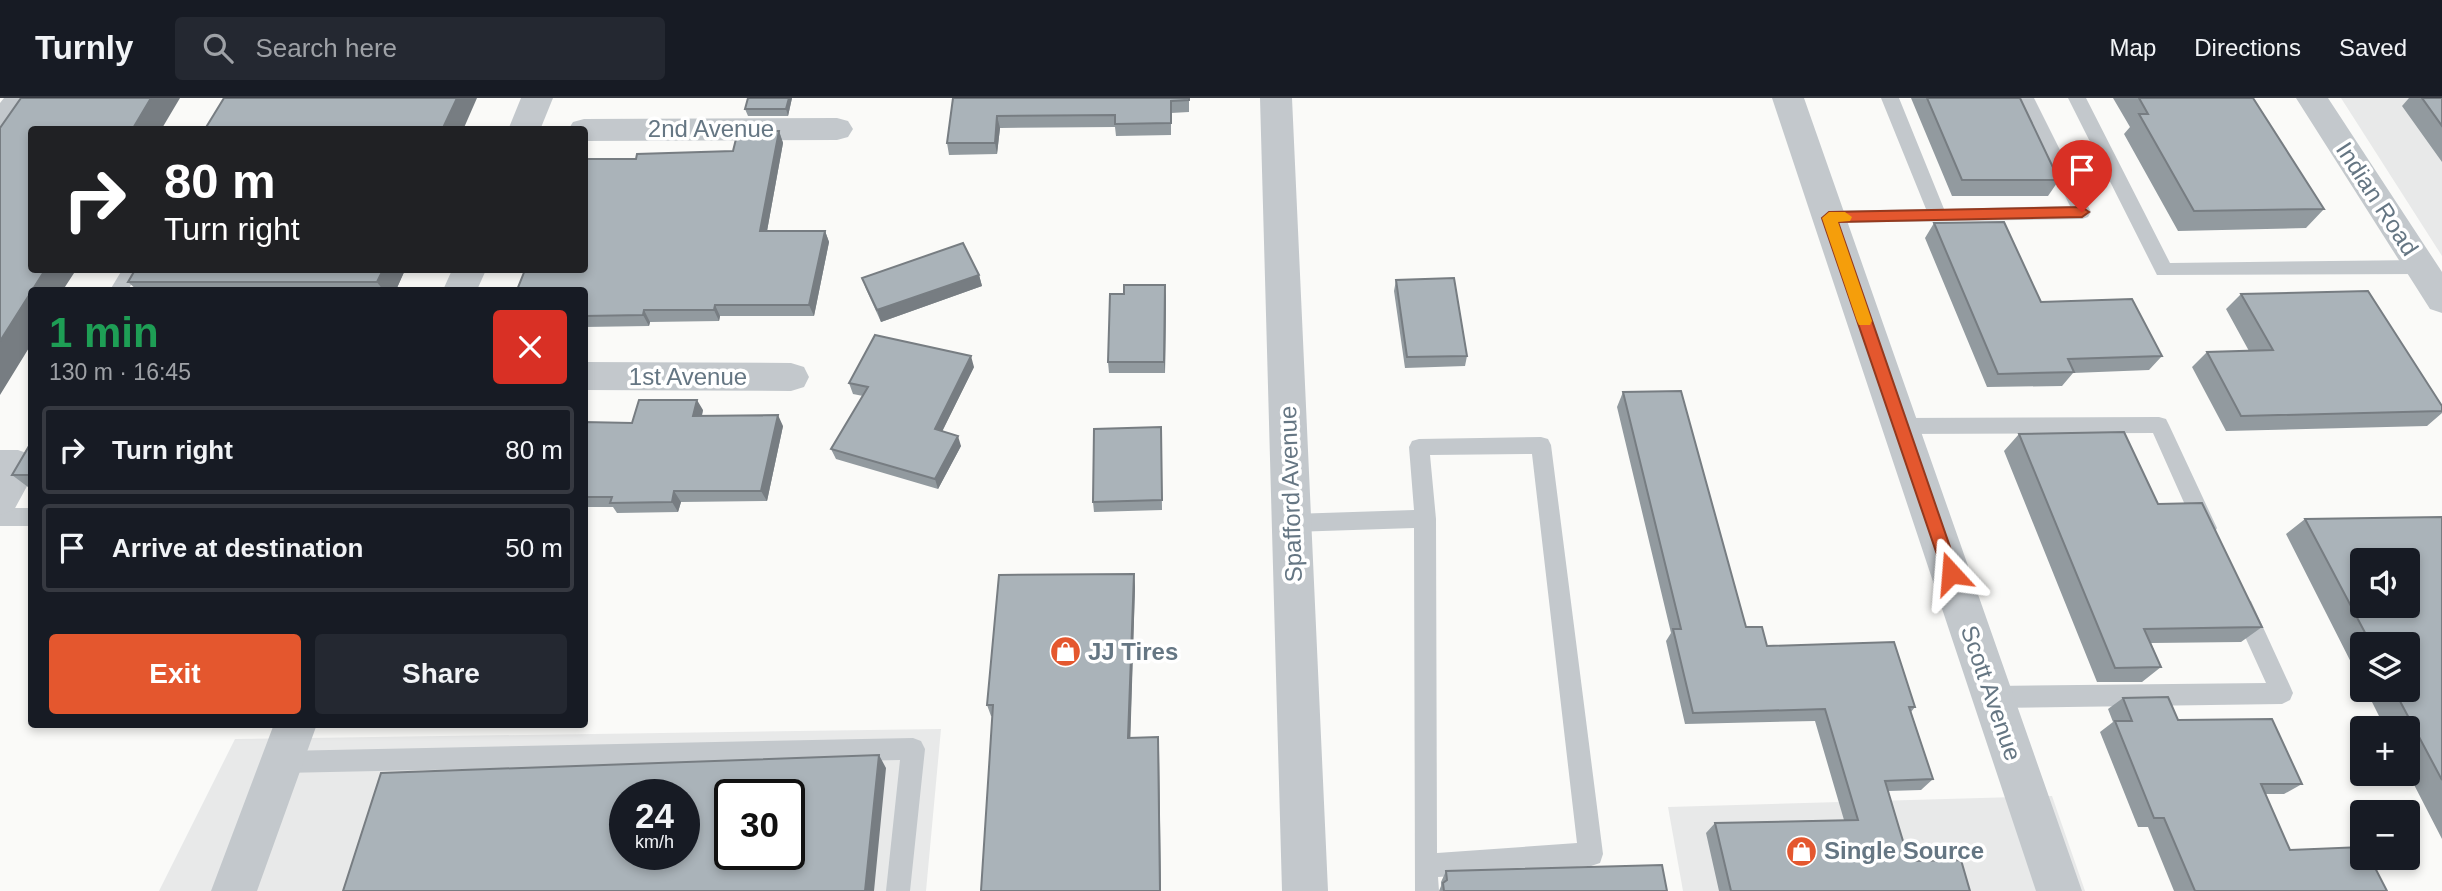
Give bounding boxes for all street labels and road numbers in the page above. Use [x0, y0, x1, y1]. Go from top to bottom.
street label: 2nd Avenue [648, 115, 774, 142]
street label: Indian Road [2331, 137, 2424, 260]
street label: 1st Avenue [629, 363, 747, 390]
street label: Spafford Avenue [1274, 405, 1307, 583]
street label: Scott Avenue [1956, 622, 2027, 764]

